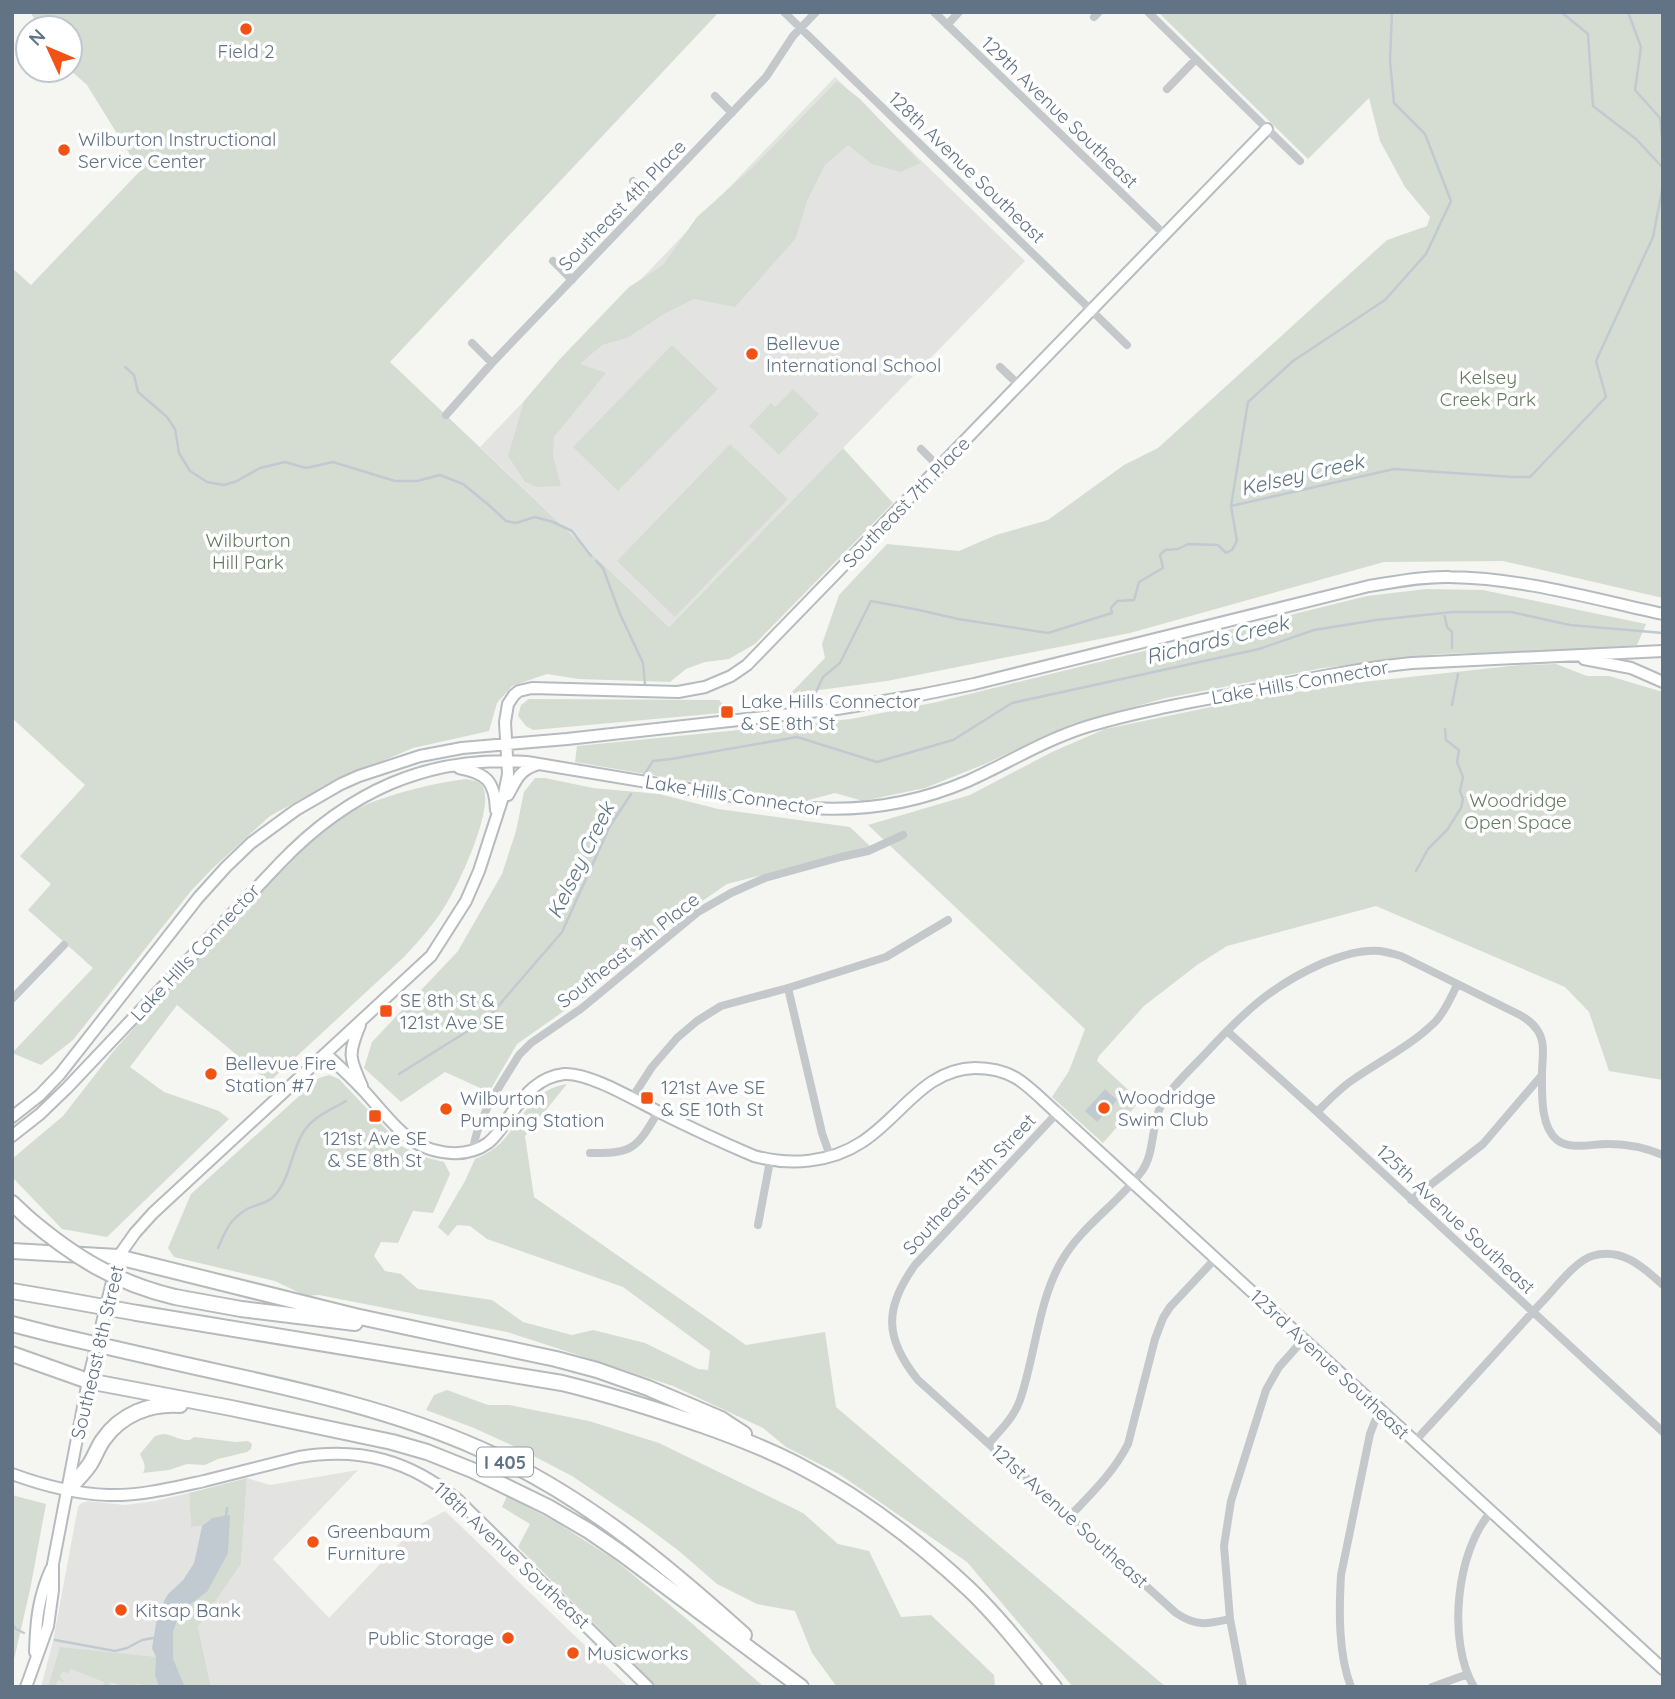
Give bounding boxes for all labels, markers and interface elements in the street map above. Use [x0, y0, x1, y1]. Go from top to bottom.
north arrow [14, 14, 84, 84]
marker: Field 2 [238, 21, 254, 37]
text: N [23, 24, 50, 51]
street label: 129th Avenue Southeast [977, 31, 1143, 193]
place label: Field 2 [218, 39, 274, 63]
street label: 128th Avenue Southeast [884, 86, 1050, 248]
place label: Wilburton Instructional Service Center [78, 127, 276, 173]
street label: Southeast 4th Place [553, 134, 691, 276]
marker: Wilburton Instructional Service Center [56, 142, 72, 158]
place label: Bellevue International School [766, 331, 941, 377]
marker: Bellevue International School [744, 346, 760, 362]
park label: Kelsey Creek Park [1440, 365, 1536, 411]
street label: Southeast 7th Place [837, 431, 975, 573]
water label: Kelsey Creek [1238, 447, 1368, 501]
park label: Wilburton Hill Park [205, 528, 291, 574]
water label: Richards Creek [1143, 608, 1293, 669]
street label: Lake Hills Connector [1210, 654, 1391, 709]
place label: Lake Hills Connector & SE 8th St [741, 689, 921, 735]
marker: Lake Hills Connector & SE 8th St [719, 704, 735, 720]
street label: Lake Hills Connector [644, 769, 825, 821]
park label: Woodridge Open Space [1464, 788, 1572, 834]
water label: Kelsey Creek [541, 796, 620, 922]
street label: Lake Hills Connector [125, 878, 265, 1026]
street label: Southeast 9th Place [552, 887, 704, 1013]
place label: SE 8th St & 121st Ave SE [400, 988, 504, 1034]
marker: SE 8th St & 121st Ave SE [378, 1003, 394, 1019]
place label: Bellevue Fire Station #7 [225, 1051, 337, 1097]
marker: Bellevue Fire Station #7 [203, 1066, 219, 1082]
place label: 121st Ave SE & SE 10th St [661, 1075, 765, 1121]
place label: Woodridge Swim Club [1118, 1085, 1216, 1131]
place label: Wilburton Pumping Station [460, 1086, 605, 1132]
marker: 121st Ave SE & SE 10th St [639, 1090, 655, 1106]
marker: Woodridge Swim Club [1096, 1100, 1112, 1116]
marker: Wilburton Pumping Station [438, 1101, 454, 1117]
marker: 121st Ave SE & SE 8th St [367, 1108, 383, 1124]
street label: Southeast 13th Street [897, 1108, 1041, 1260]
place label: 121st Ave SE & SE 8th St [323, 1126, 427, 1172]
street label: 125th Avenue Southeast [1372, 1139, 1540, 1299]
street label: Southeast 8th Street [65, 1263, 129, 1441]
street label: 123rd Avenue Southeast [1245, 1284, 1415, 1444]
street label: 121st Avenue Southeast [986, 1439, 1154, 1593]
road number: I 405 [477, 1448, 533, 1476]
street label: 118th Avenue Southeast [429, 1476, 595, 1634]
place label: Greenbaum Furniture [327, 1519, 431, 1565]
marker: Greenbaum Furniture [305, 1534, 321, 1550]
place label: Kitsap Bank [135, 1598, 241, 1622]
marker: Kitsap Bank [113, 1602, 129, 1618]
place label: Public Storage [368, 1626, 494, 1650]
marker: Public Storage [500, 1630, 516, 1646]
place label: Musicworks [587, 1641, 688, 1665]
marker: Musicworks [565, 1645, 581, 1661]

